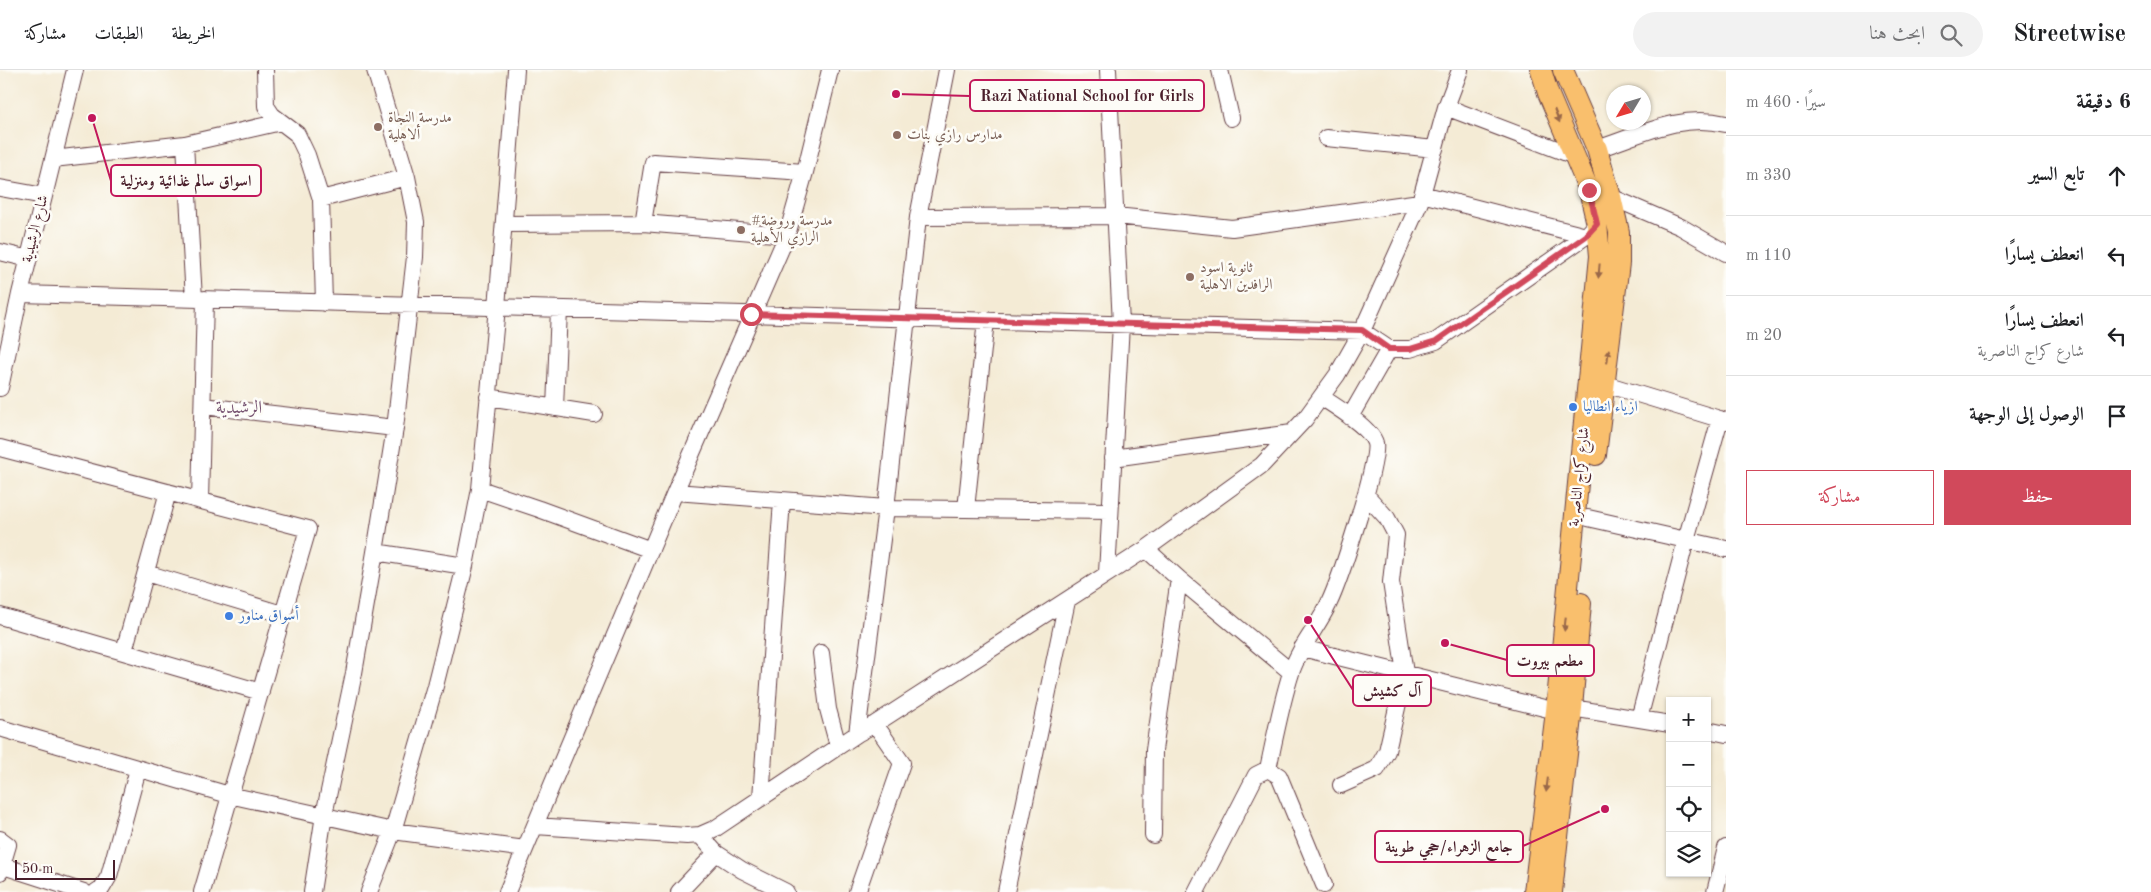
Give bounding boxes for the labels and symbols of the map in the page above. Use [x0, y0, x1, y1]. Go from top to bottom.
callout: Razi National School for Girls [970, 80, 1204, 111]
north arrow [1606, 85, 1651, 130]
text: Razi National School for Girls [980, 89, 1194, 105]
one-way arrow [1553, 109, 1561, 124]
place label: مدرسة النجاة ألاهلية [388, 111, 452, 143]
marker: مدرسة النجاة ألاهلية [372, 121, 384, 133]
place label: مدارس رازي بنات [907, 128, 1003, 146]
marker: مدارس رازي بنات [891, 129, 903, 141]
callout: اسواق سالم غذائية ومنزلية [111, 165, 261, 196]
text: اسواق سالم غذائية ومنزلية [121, 173, 251, 195]
route end [1578, 179, 1601, 202]
street label: شارع الرشيدية [19, 194, 55, 265]
place label: #مدرسة وروضة الرازي الأهلية [751, 214, 833, 249]
marker: #مدرسة وروضة الرازي الأهلية [735, 224, 747, 236]
place label: ثانوية اسود الرافدين الاهلية [1200, 261, 1272, 293]
one-way arrow [1595, 263, 1603, 279]
marker: ثانوية اسود الرافدين الاهلية [1184, 271, 1196, 283]
route start [740, 303, 763, 326]
one-way arrow [1604, 348, 1612, 364]
district label: الرشيدية [216, 399, 262, 418]
place label: ازياء انطاليا [1583, 400, 1638, 415]
marker: ازياء انطاليا [1567, 401, 1579, 413]
street label: شارع كراج الناصرية [1565, 426, 1597, 528]
place label: أسواق مناور [237, 604, 299, 624]
marker: أسواق مناور [223, 610, 235, 622]
one-way arrow [1561, 616, 1569, 632]
callout: مطعم بيروت [1507, 645, 1594, 676]
text: مطعم بيروت [1517, 654, 1583, 675]
callout: آل كشيش [1353, 675, 1431, 706]
text: آل كشيش [1363, 681, 1424, 702]
one-way arrow [1543, 778, 1551, 794]
callout: جامع الزهراء/حجي طوينة [1375, 831, 1523, 862]
text: جامع الزهراء/حجي طوينة [1385, 839, 1513, 862]
scale bar [15, 857, 115, 880]

